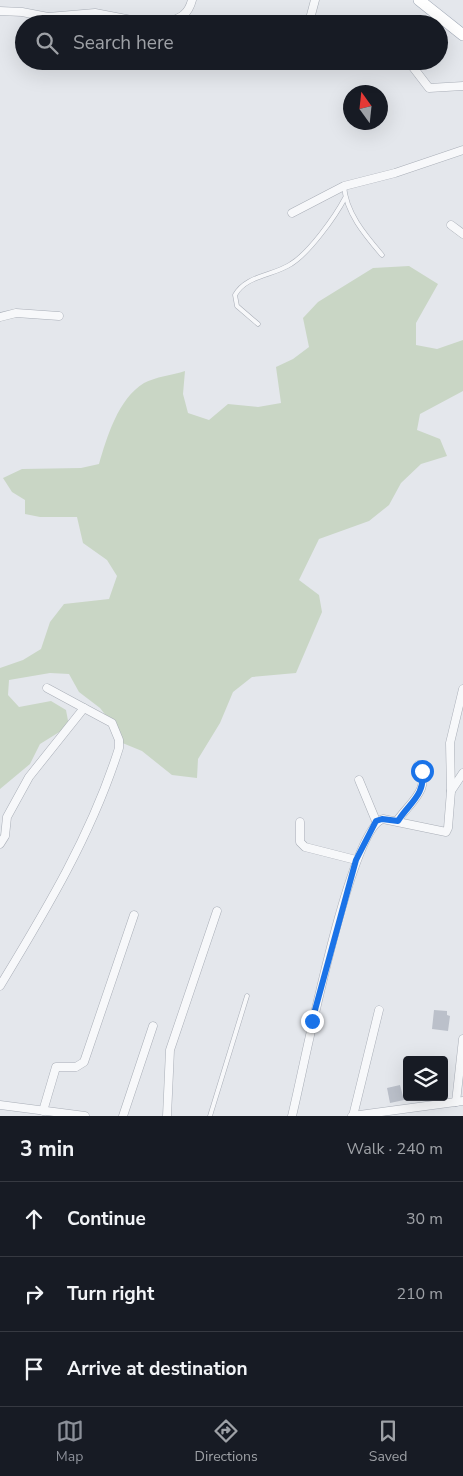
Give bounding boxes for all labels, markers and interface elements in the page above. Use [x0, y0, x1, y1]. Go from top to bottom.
search box [15, 15, 448, 70]
icon: search [33, 29, 61, 57]
text: Search here [73, 30, 174, 56]
north arrow [343, 85, 388, 130]
route start [411, 760, 434, 783]
route end [301, 1010, 324, 1033]
map controls [403, 1056, 448, 1101]
button: layers [403, 1056, 448, 1101]
text: 3 min [20, 1135, 74, 1163]
text: Walk · 240 m [347, 1138, 443, 1160]
icon: ahead [20, 1205, 48, 1233]
text: Continue [67, 1206, 146, 1232]
text: 30 m [406, 1208, 443, 1230]
icon: right [20, 1280, 48, 1308]
text: Turn right [67, 1281, 154, 1307]
text: 210 m [396, 1283, 443, 1305]
icon: arrive [20, 1355, 48, 1383]
text: Arrive at destination [67, 1356, 248, 1382]
tab: Map [56, 1417, 84, 1466]
tab: Directions [195, 1417, 258, 1466]
tab: Saved [369, 1417, 407, 1466]

